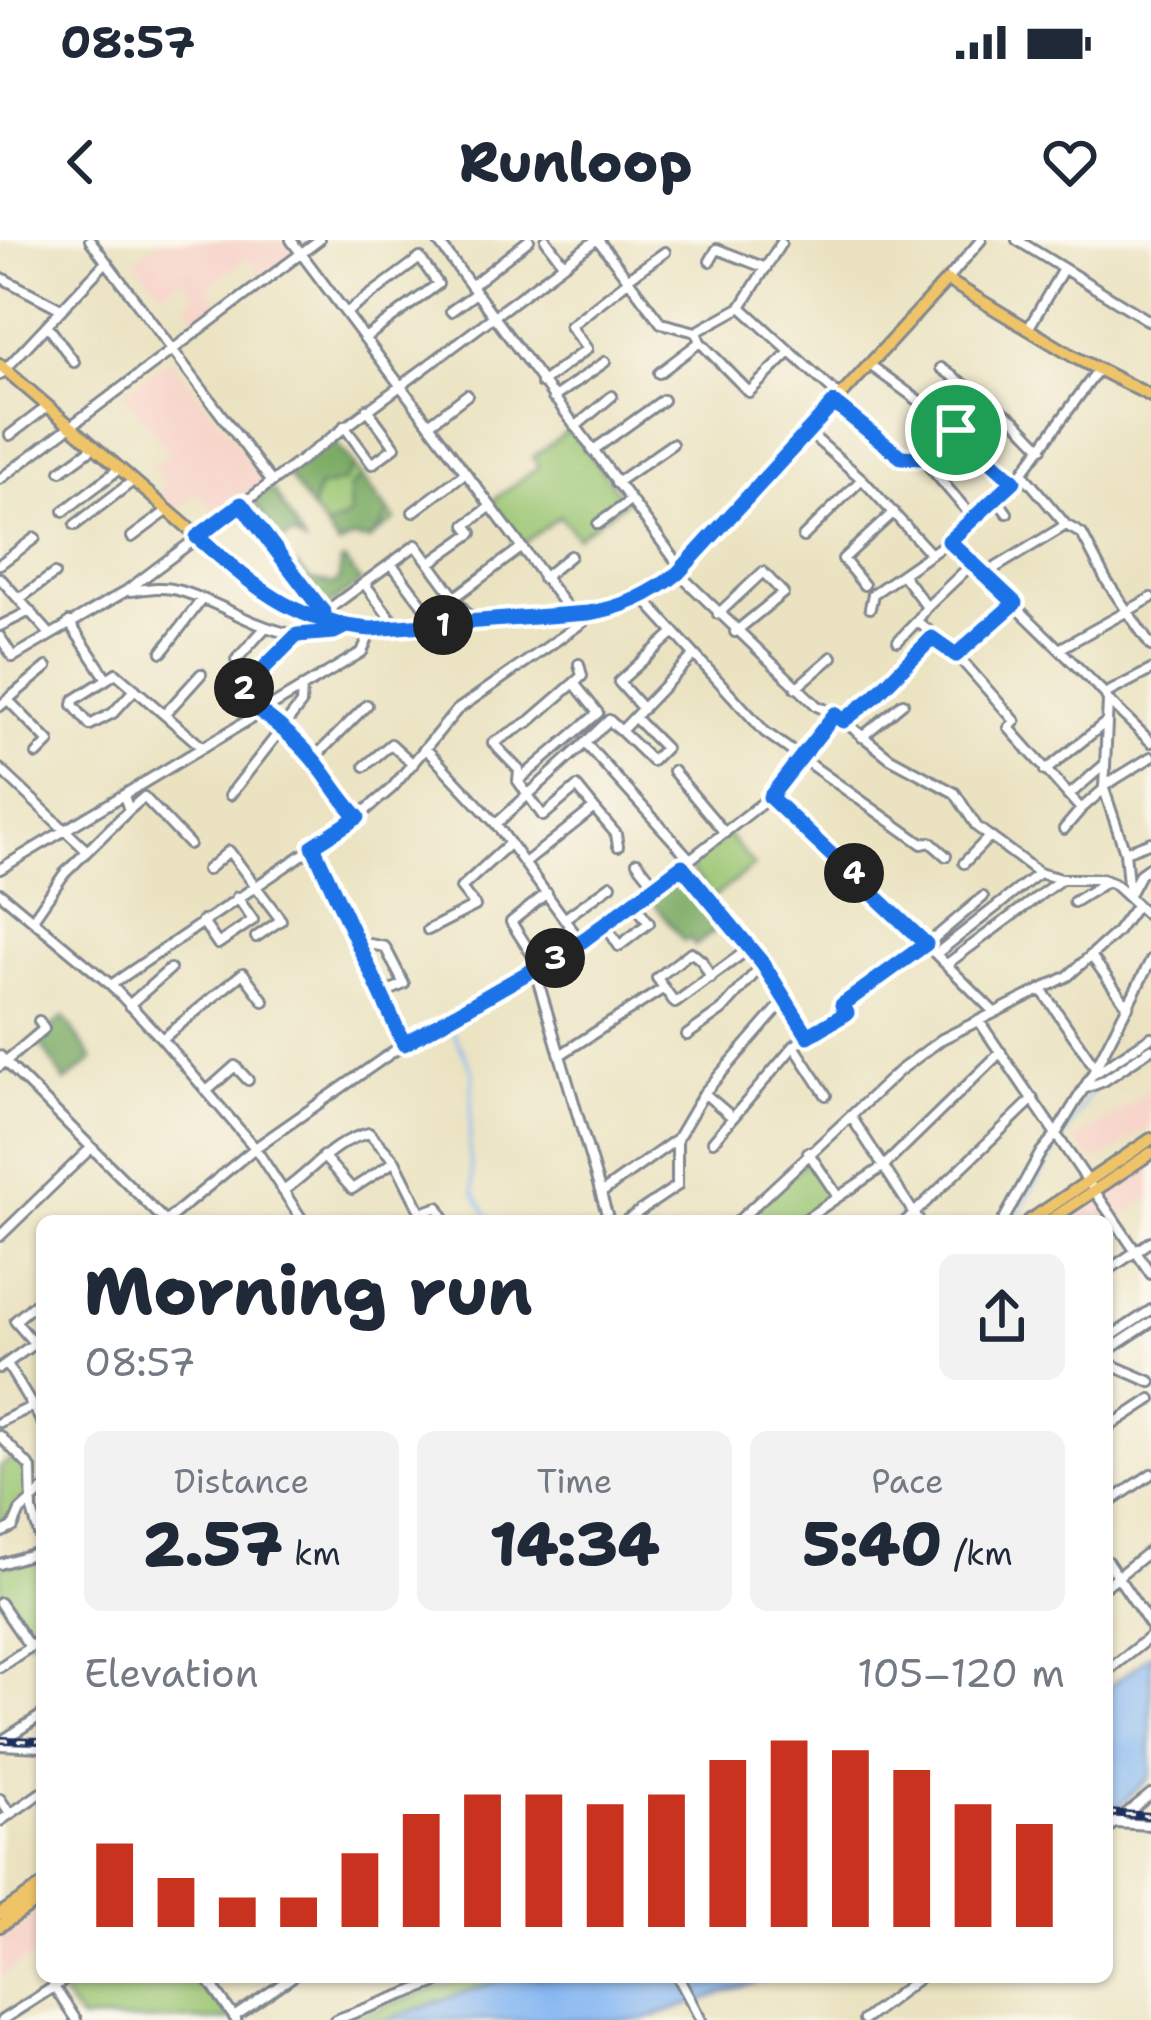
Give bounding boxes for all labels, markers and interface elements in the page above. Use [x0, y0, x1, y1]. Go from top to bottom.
text: 08:57 [60, 12, 195, 72]
text: Runloop [459, 126, 692, 198]
icon: back [48, 129, 114, 195]
icon: heart [1037, 129, 1103, 195]
pin [905, 379, 1007, 481]
icon: arrive [923, 397, 989, 463]
pin: 1 [413, 595, 473, 655]
text: 1 [435, 602, 451, 647]
pin: 2 [214, 658, 274, 718]
text: 2 [232, 665, 256, 710]
pin: 4 [824, 843, 884, 903]
text: 4 [842, 850, 866, 895]
pin: 3 [525, 928, 585, 988]
text: 3 [543, 935, 567, 980]
text: Morning run [84, 1247, 533, 1335]
button: share [939, 1254, 1065, 1380]
text: 08:57 [84, 1336, 196, 1388]
text: Distance [174, 1459, 309, 1504]
text: Time [537, 1459, 612, 1504]
text: Pace [871, 1459, 944, 1504]
text: 2.57 [142, 1504, 283, 1584]
text: 14:34 [489, 1504, 660, 1584]
text: 5:40 [802, 1504, 942, 1584]
text: km [283, 1531, 341, 1576]
text: /km [942, 1531, 1013, 1576]
text: Elevation [84, 1647, 259, 1699]
text: 105–120 m [857, 1647, 1065, 1699]

